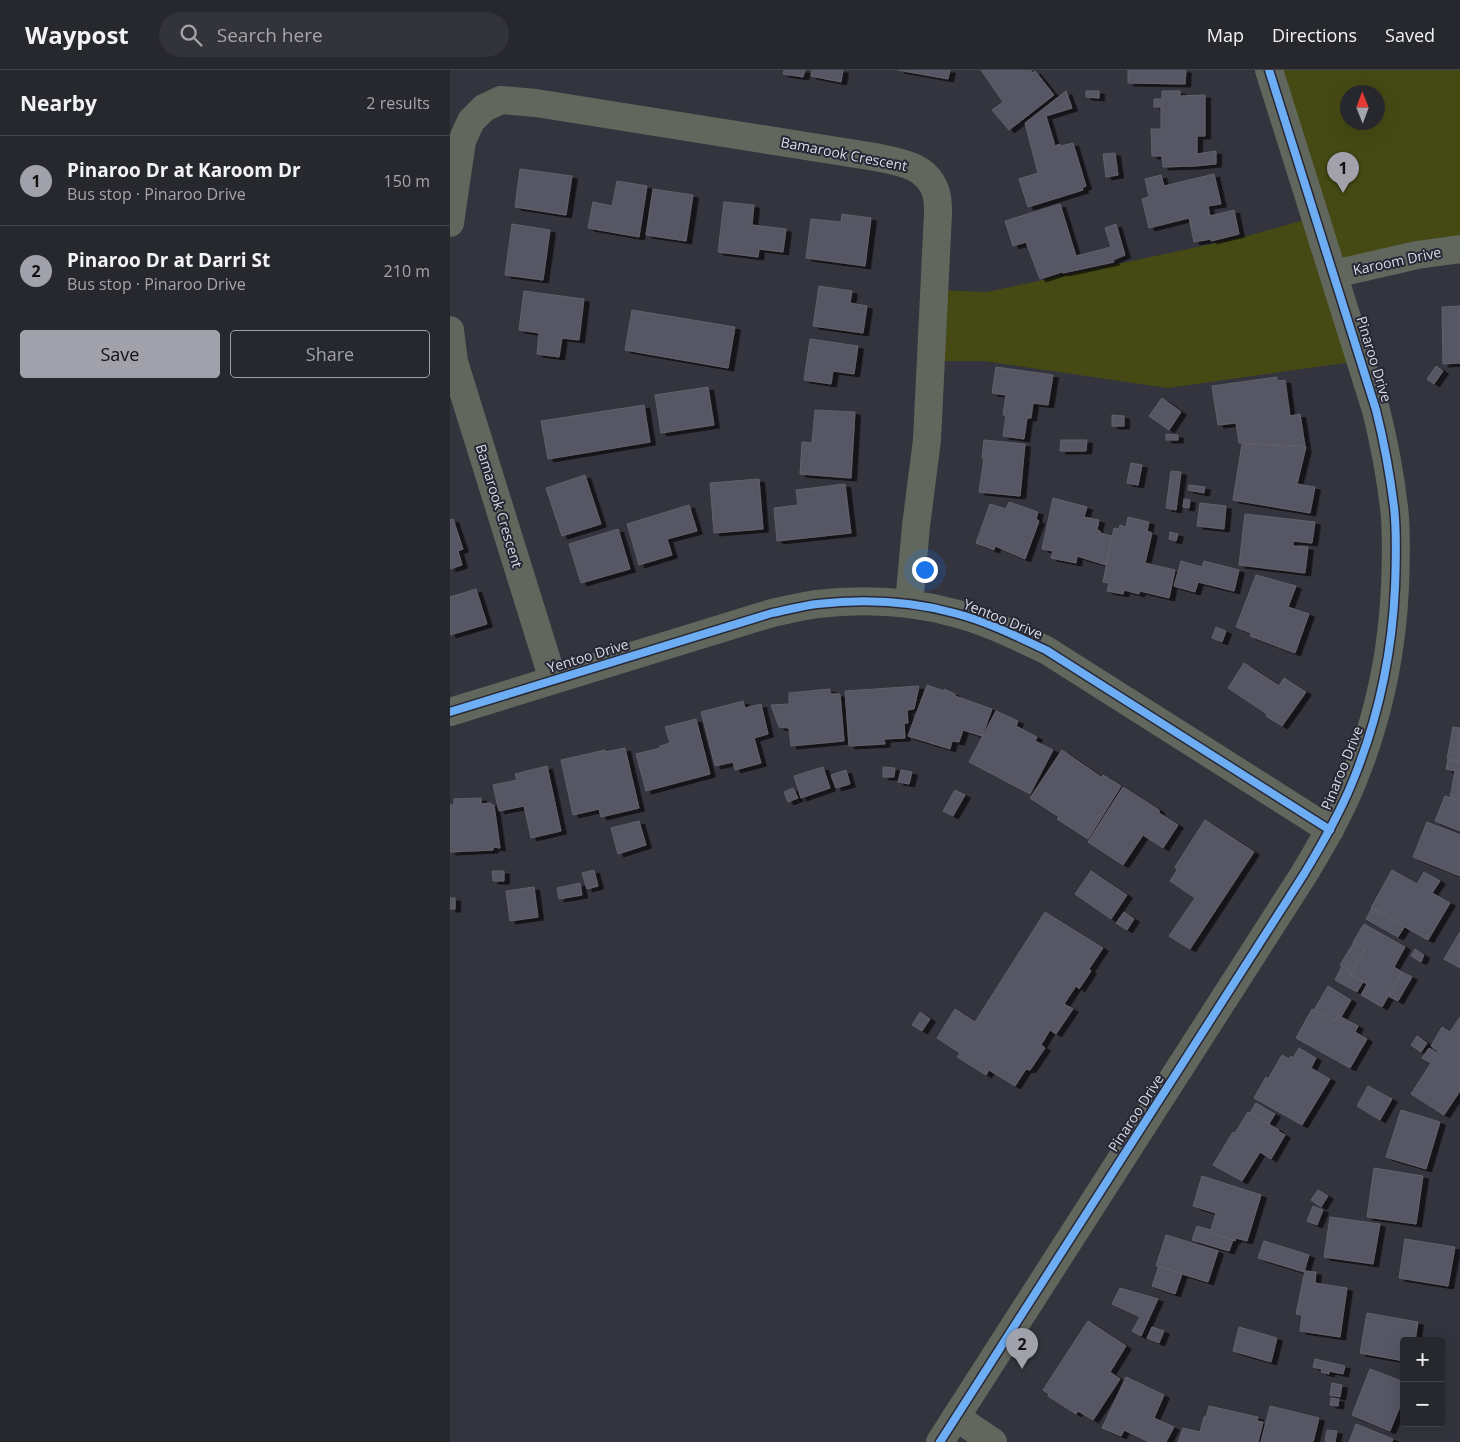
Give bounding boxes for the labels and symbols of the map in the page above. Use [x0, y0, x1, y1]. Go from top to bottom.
north arrow [1340, 85, 1385, 130]
street label: Bamarook Crescent [779, 132, 909, 175]
pin: 1 [1327, 152, 1359, 193]
street label: Karoom Drive [1351, 242, 1443, 279]
street label: Pinaroo Drive [1352, 314, 1397, 404]
street label: Bamarook Crescent [472, 442, 527, 570]
your location [912, 557, 938, 583]
street label: Yentoo Drive [961, 594, 1046, 643]
street label: Yentoo Drive [545, 634, 631, 677]
street label: Pinaroo Drive [1316, 723, 1367, 813]
street label: Pinaroo Drive [1103, 1070, 1168, 1155]
pin: 2 [1006, 1328, 1038, 1369]

